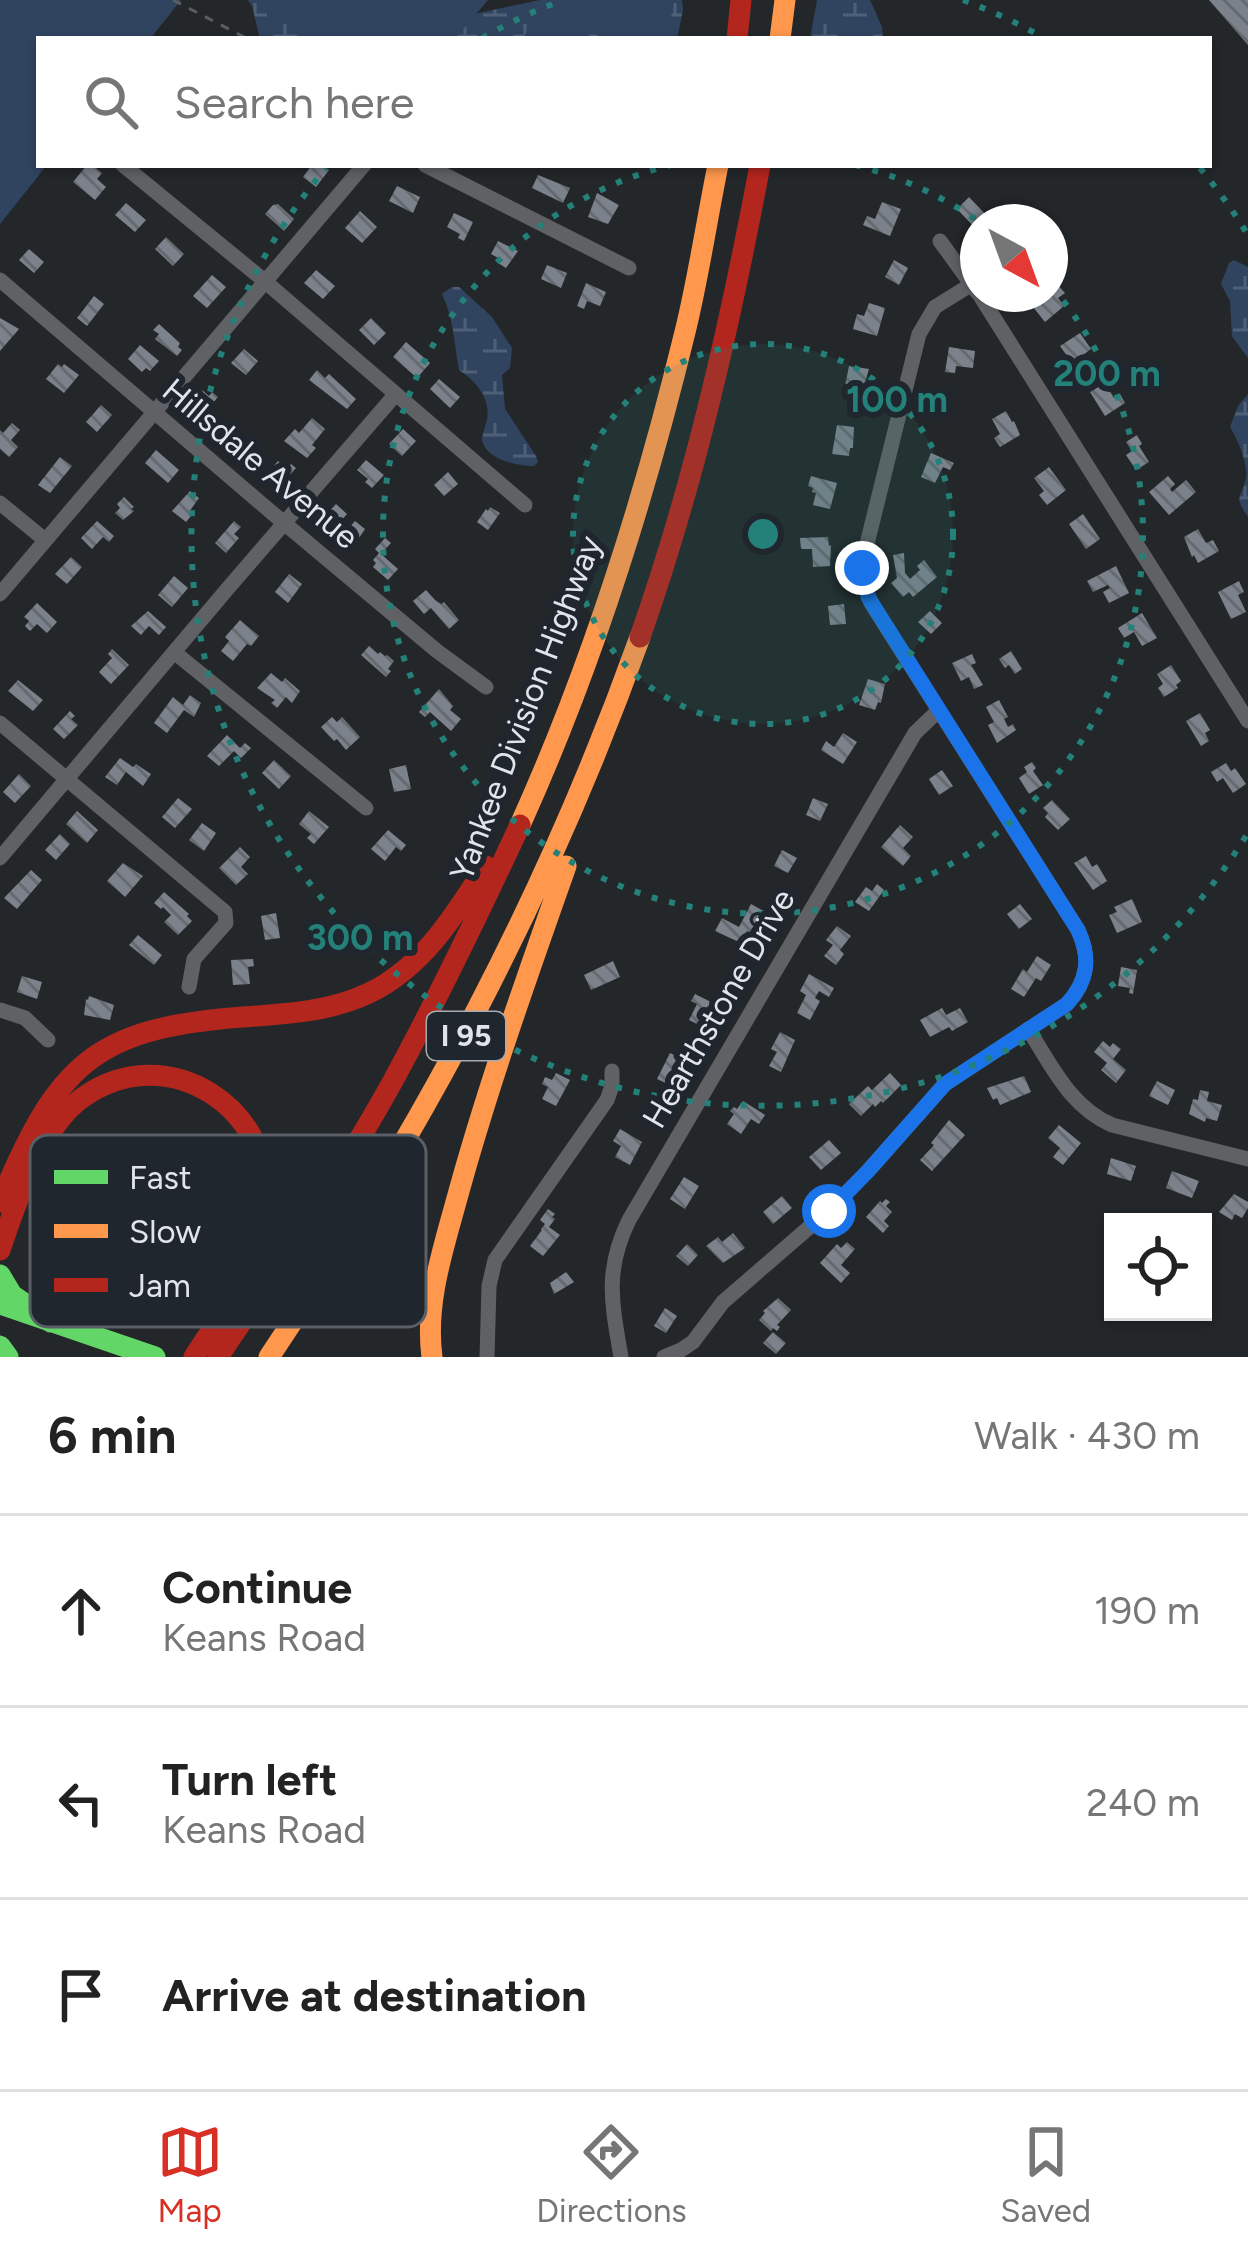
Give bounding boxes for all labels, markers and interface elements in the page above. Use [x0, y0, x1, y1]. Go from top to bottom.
search box [36, 36, 1212, 168]
icon: search [78, 69, 144, 135]
text: Search here [174, 75, 414, 129]
north arrow [960, 204, 1068, 312]
text: 200 m [1053, 352, 1161, 395]
street label: Hillsdale Avenue [155, 370, 366, 557]
text: 100 m [846, 378, 948, 421]
centre of rings [742, 513, 784, 555]
street label: Yankee Division Highway [442, 530, 610, 886]
route end [835, 541, 889, 595]
street label: Hearthstone Drive [634, 882, 803, 1135]
text: 300 m [307, 916, 413, 959]
road number: I 95 [427, 1012, 505, 1060]
legend [30, 1135, 426, 1327]
text: Fast [129, 1158, 191, 1197]
route start [802, 1184, 856, 1238]
text: Slow [129, 1212, 201, 1251]
map controls [1104, 1213, 1212, 1321]
button: locate [1104, 1213, 1212, 1321]
text: Jam [129, 1266, 191, 1305]
text: 6 min [48, 1405, 177, 1466]
text: Walk · 430 m [974, 1412, 1200, 1459]
text: Continue [162, 1560, 352, 1614]
icon: ahead [48, 1578, 114, 1644]
text: 190 m [1094, 1587, 1200, 1634]
text: Keans Road [162, 1614, 366, 1661]
text: Turn left [162, 1752, 337, 1806]
icon: left [48, 1770, 114, 1836]
text: 240 m [1086, 1779, 1200, 1826]
text: Keans Road [162, 1806, 366, 1853]
icon: arrive [48, 1962, 114, 2028]
text: Arrive at destination [162, 1968, 586, 2022]
tab: Map [157, 2119, 223, 2230]
tab: Directions [536, 2119, 687, 2230]
tab: Saved [1000, 2119, 1091, 2230]

